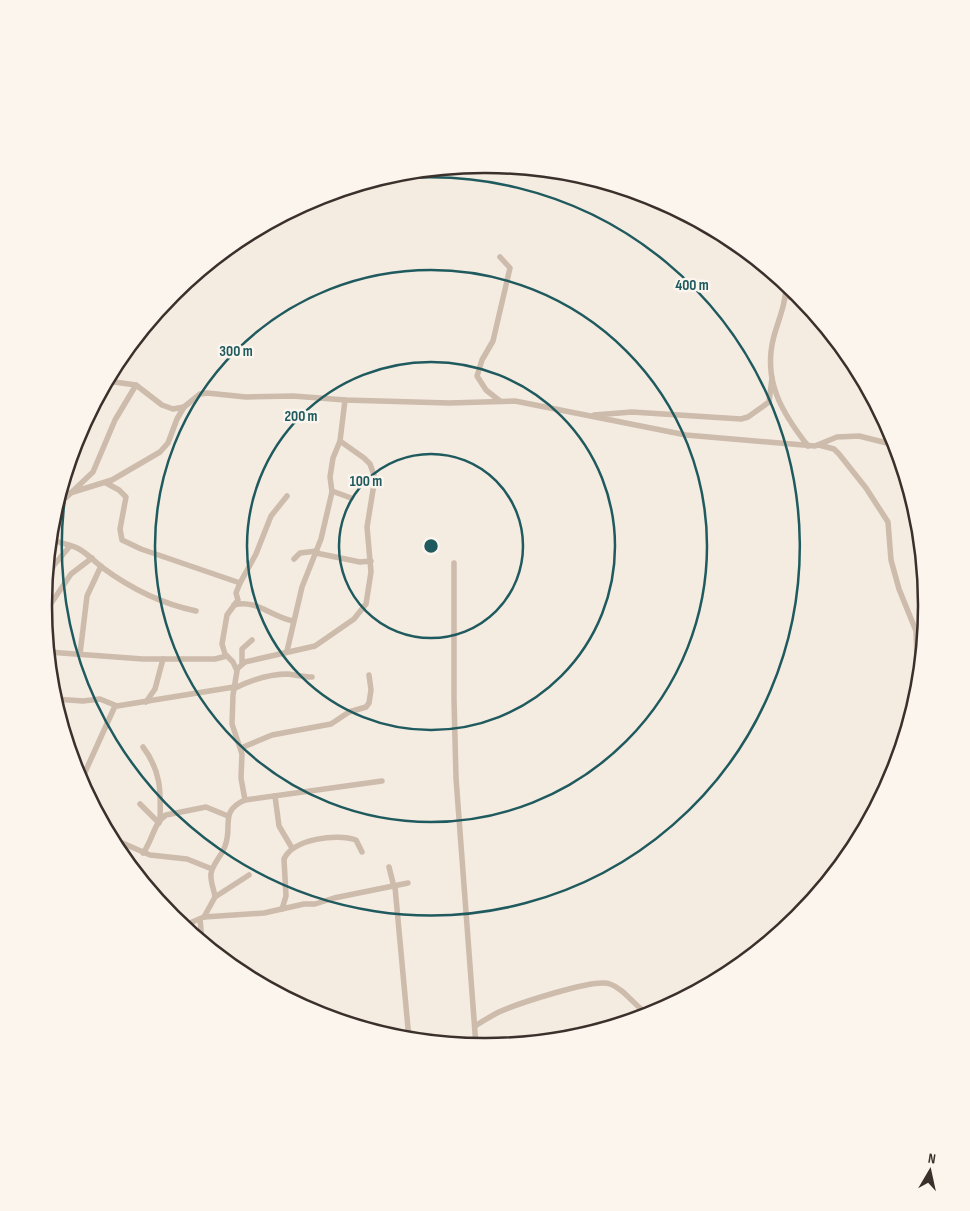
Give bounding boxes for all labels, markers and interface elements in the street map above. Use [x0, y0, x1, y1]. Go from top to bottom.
text: 400 m [675, 276, 709, 295]
text: 300 m [219, 342, 253, 361]
text: 200 m [284, 407, 318, 426]
text: 100 m [350, 472, 382, 491]
centre of rings [422, 537, 440, 555]
north arrow [905, 1146, 955, 1196]
text: N [927, 1150, 937, 1168]

